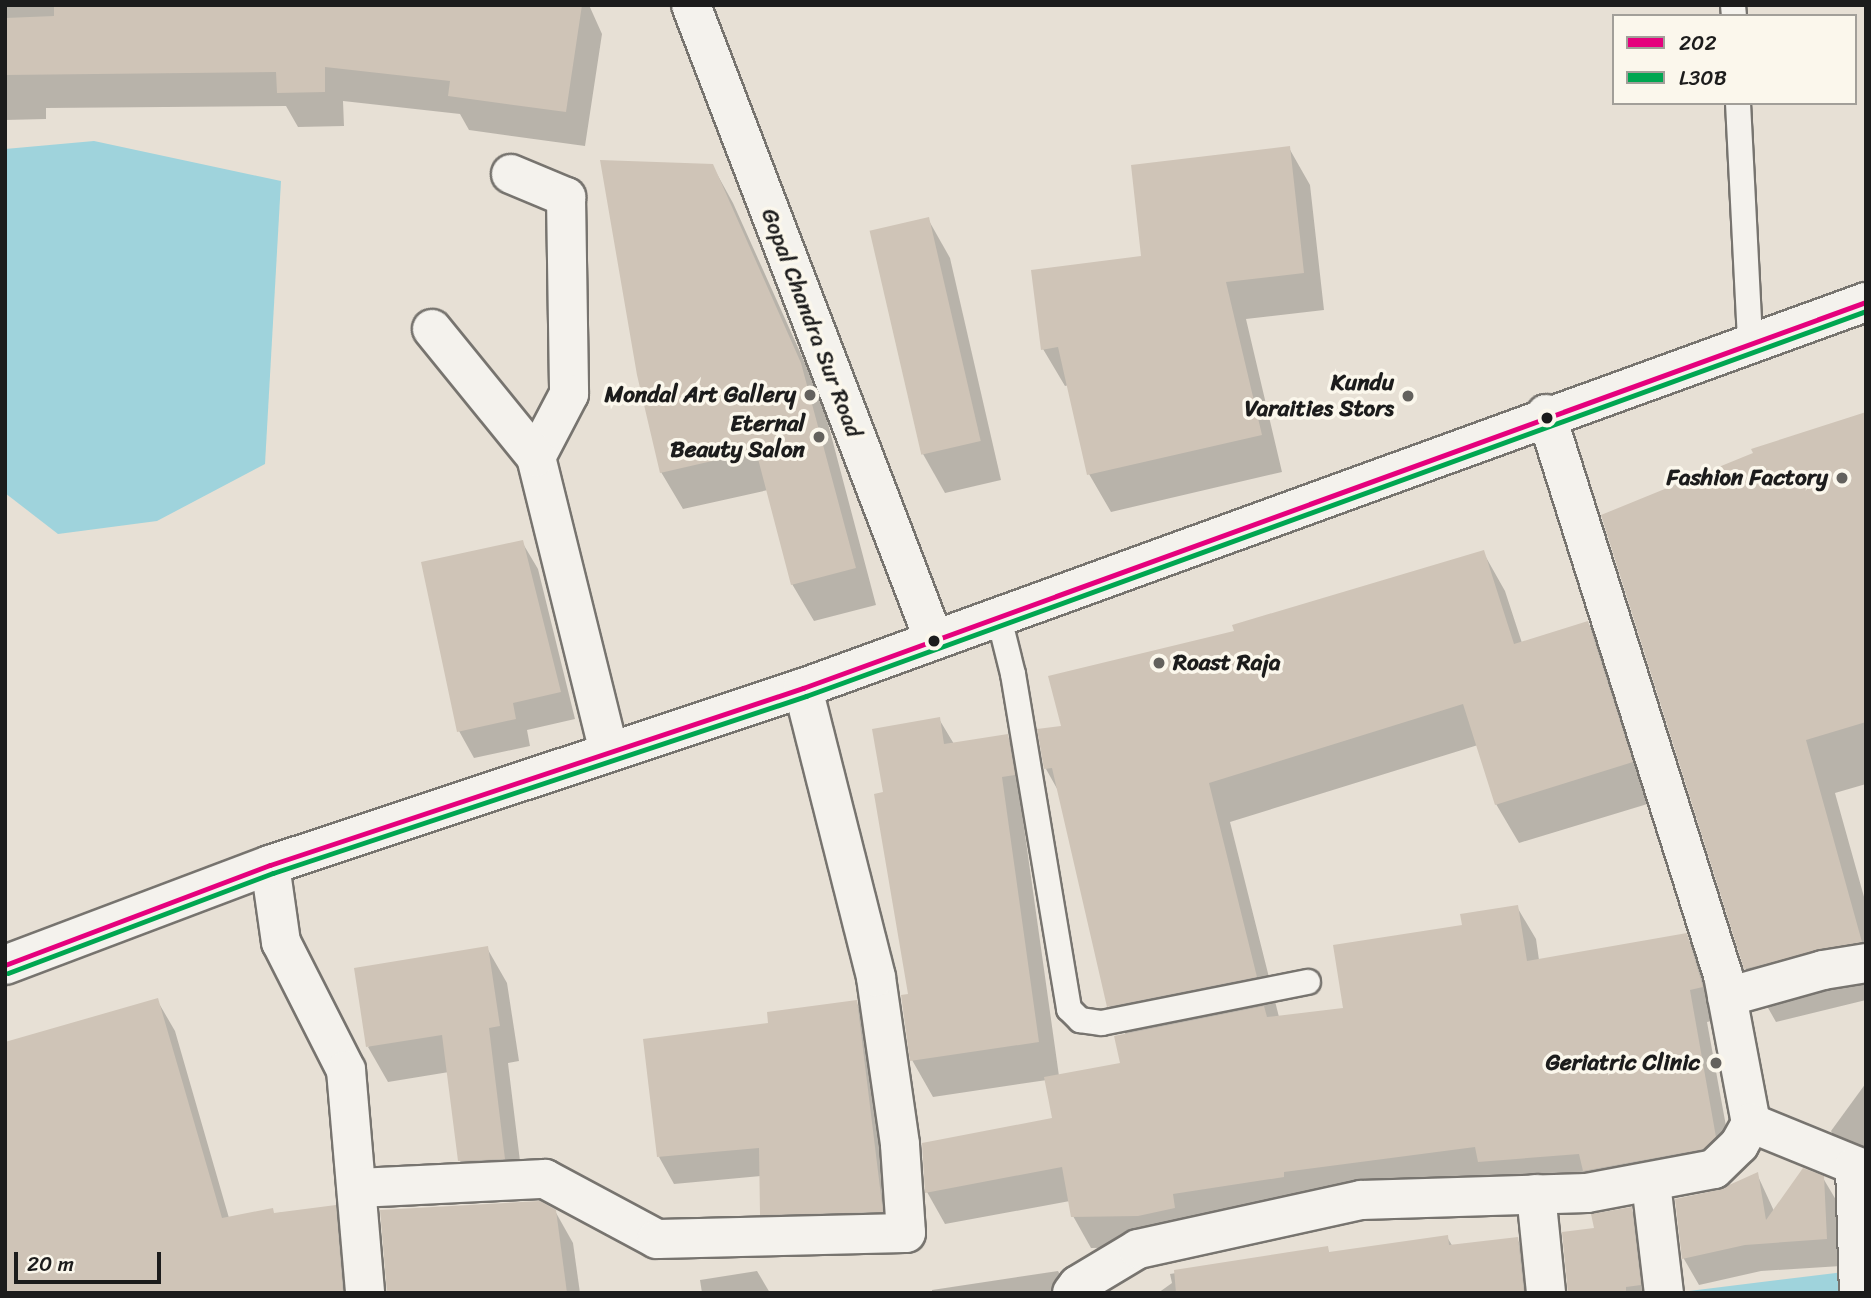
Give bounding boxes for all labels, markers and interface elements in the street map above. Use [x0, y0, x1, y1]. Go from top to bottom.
legend [1612, 14, 1857, 105]
text: 202 [1679, 24, 1717, 62]
text: L30B [1679, 59, 1727, 97]
street label: Gopal Chandra Sur Road [755, 205, 867, 441]
place label: Kundu Varaities Stors [1244, 369, 1394, 423]
place label: Mondal Art Gallery [604, 381, 796, 409]
marker: Mondal Art Gallery [802, 387, 818, 403]
marker: Kundu Varaities Stors [1400, 388, 1416, 404]
place label: Eternal Beauty Salon [670, 410, 805, 464]
unlabelled marker [1540, 411, 1554, 425]
marker: Eternal Beauty Salon [811, 429, 827, 445]
place label: Fashion Factory [1666, 464, 1828, 492]
marker: Fashion Factory [1834, 470, 1850, 486]
unlabelled marker [927, 634, 941, 648]
place label: Roast Raja [1173, 649, 1281, 677]
marker: Roast Raja [1151, 655, 1167, 671]
place label: Geriatric Clinic [1546, 1049, 1700, 1077]
marker: Geriatric Clinic [1706, 1053, 1726, 1073]
scale bar [18, 1238, 164, 1282]
text: 20 m [27, 1245, 74, 1283]

